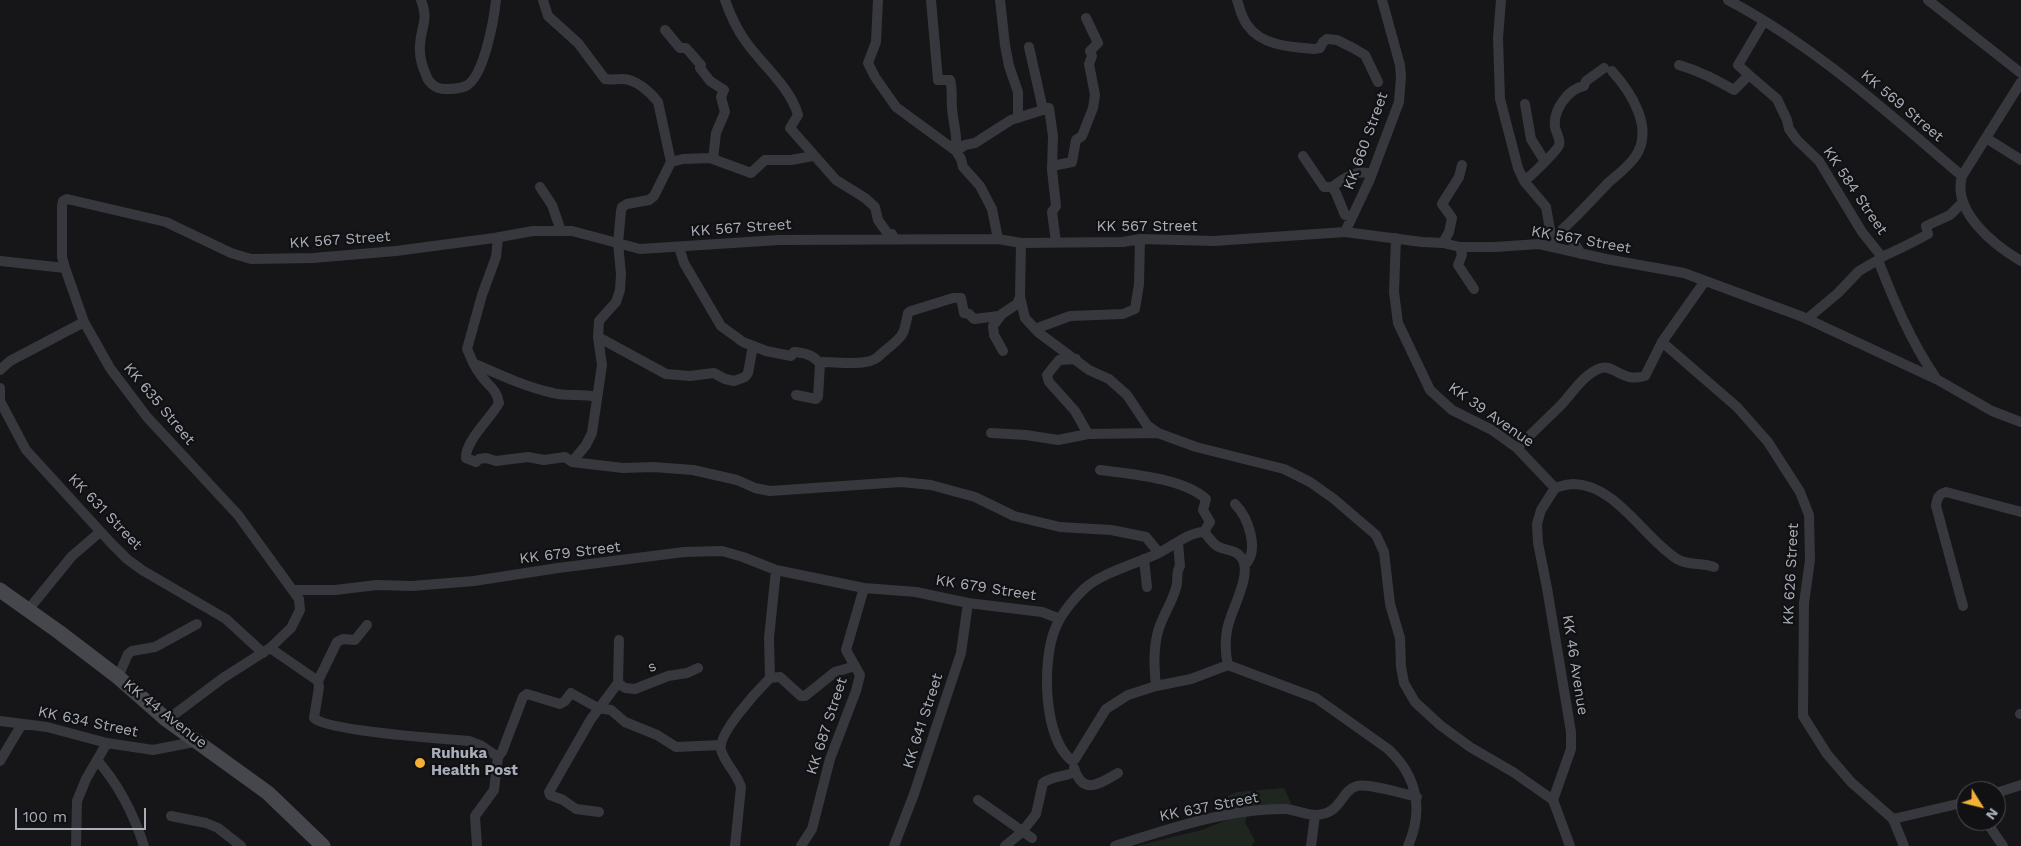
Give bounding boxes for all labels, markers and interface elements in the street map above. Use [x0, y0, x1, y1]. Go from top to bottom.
street label: KK 569 Street [1857, 66, 1947, 146]
street label: KK 660 Street [1340, 90, 1392, 192]
street label: KK 584 Street [1819, 144, 1891, 238]
street label: KK 567 Street [690, 215, 792, 241]
street label: KK 567 Street [1096, 218, 1198, 236]
street label: KK 567 Street [1530, 222, 1632, 258]
street label: KK 567 Street [289, 227, 391, 253]
street label: KK 635 Street [119, 359, 199, 449]
street label: KK 39 Avenue [1444, 379, 1538, 451]
street label: KK 631 Street [64, 470, 146, 554]
street label: KK 626 Street [1779, 523, 1803, 625]
street label: KK 679 Street [518, 538, 622, 568]
street label: KK 679 Street [934, 571, 1038, 605]
street label: KK 46 Avenue [1558, 614, 1592, 716]
street label: s [645, 657, 659, 677]
street label: KK 641 Street [899, 671, 947, 771]
street label: KK 687 Street [803, 675, 851, 777]
street label: KK 44 Avenue [120, 676, 210, 752]
street label: KK 634 Street [36, 703, 140, 741]
place label: Ruhuka Health Post [431, 745, 518, 780]
marker: Ruhuka Health Post [413, 756, 427, 770]
north arrow [1956, 781, 2006, 831]
street label: KK 637 Street [1158, 789, 1260, 825]
scale bar [18, 798, 149, 830]
text: N [1983, 805, 2002, 823]
text: 100 m [23, 808, 67, 826]

